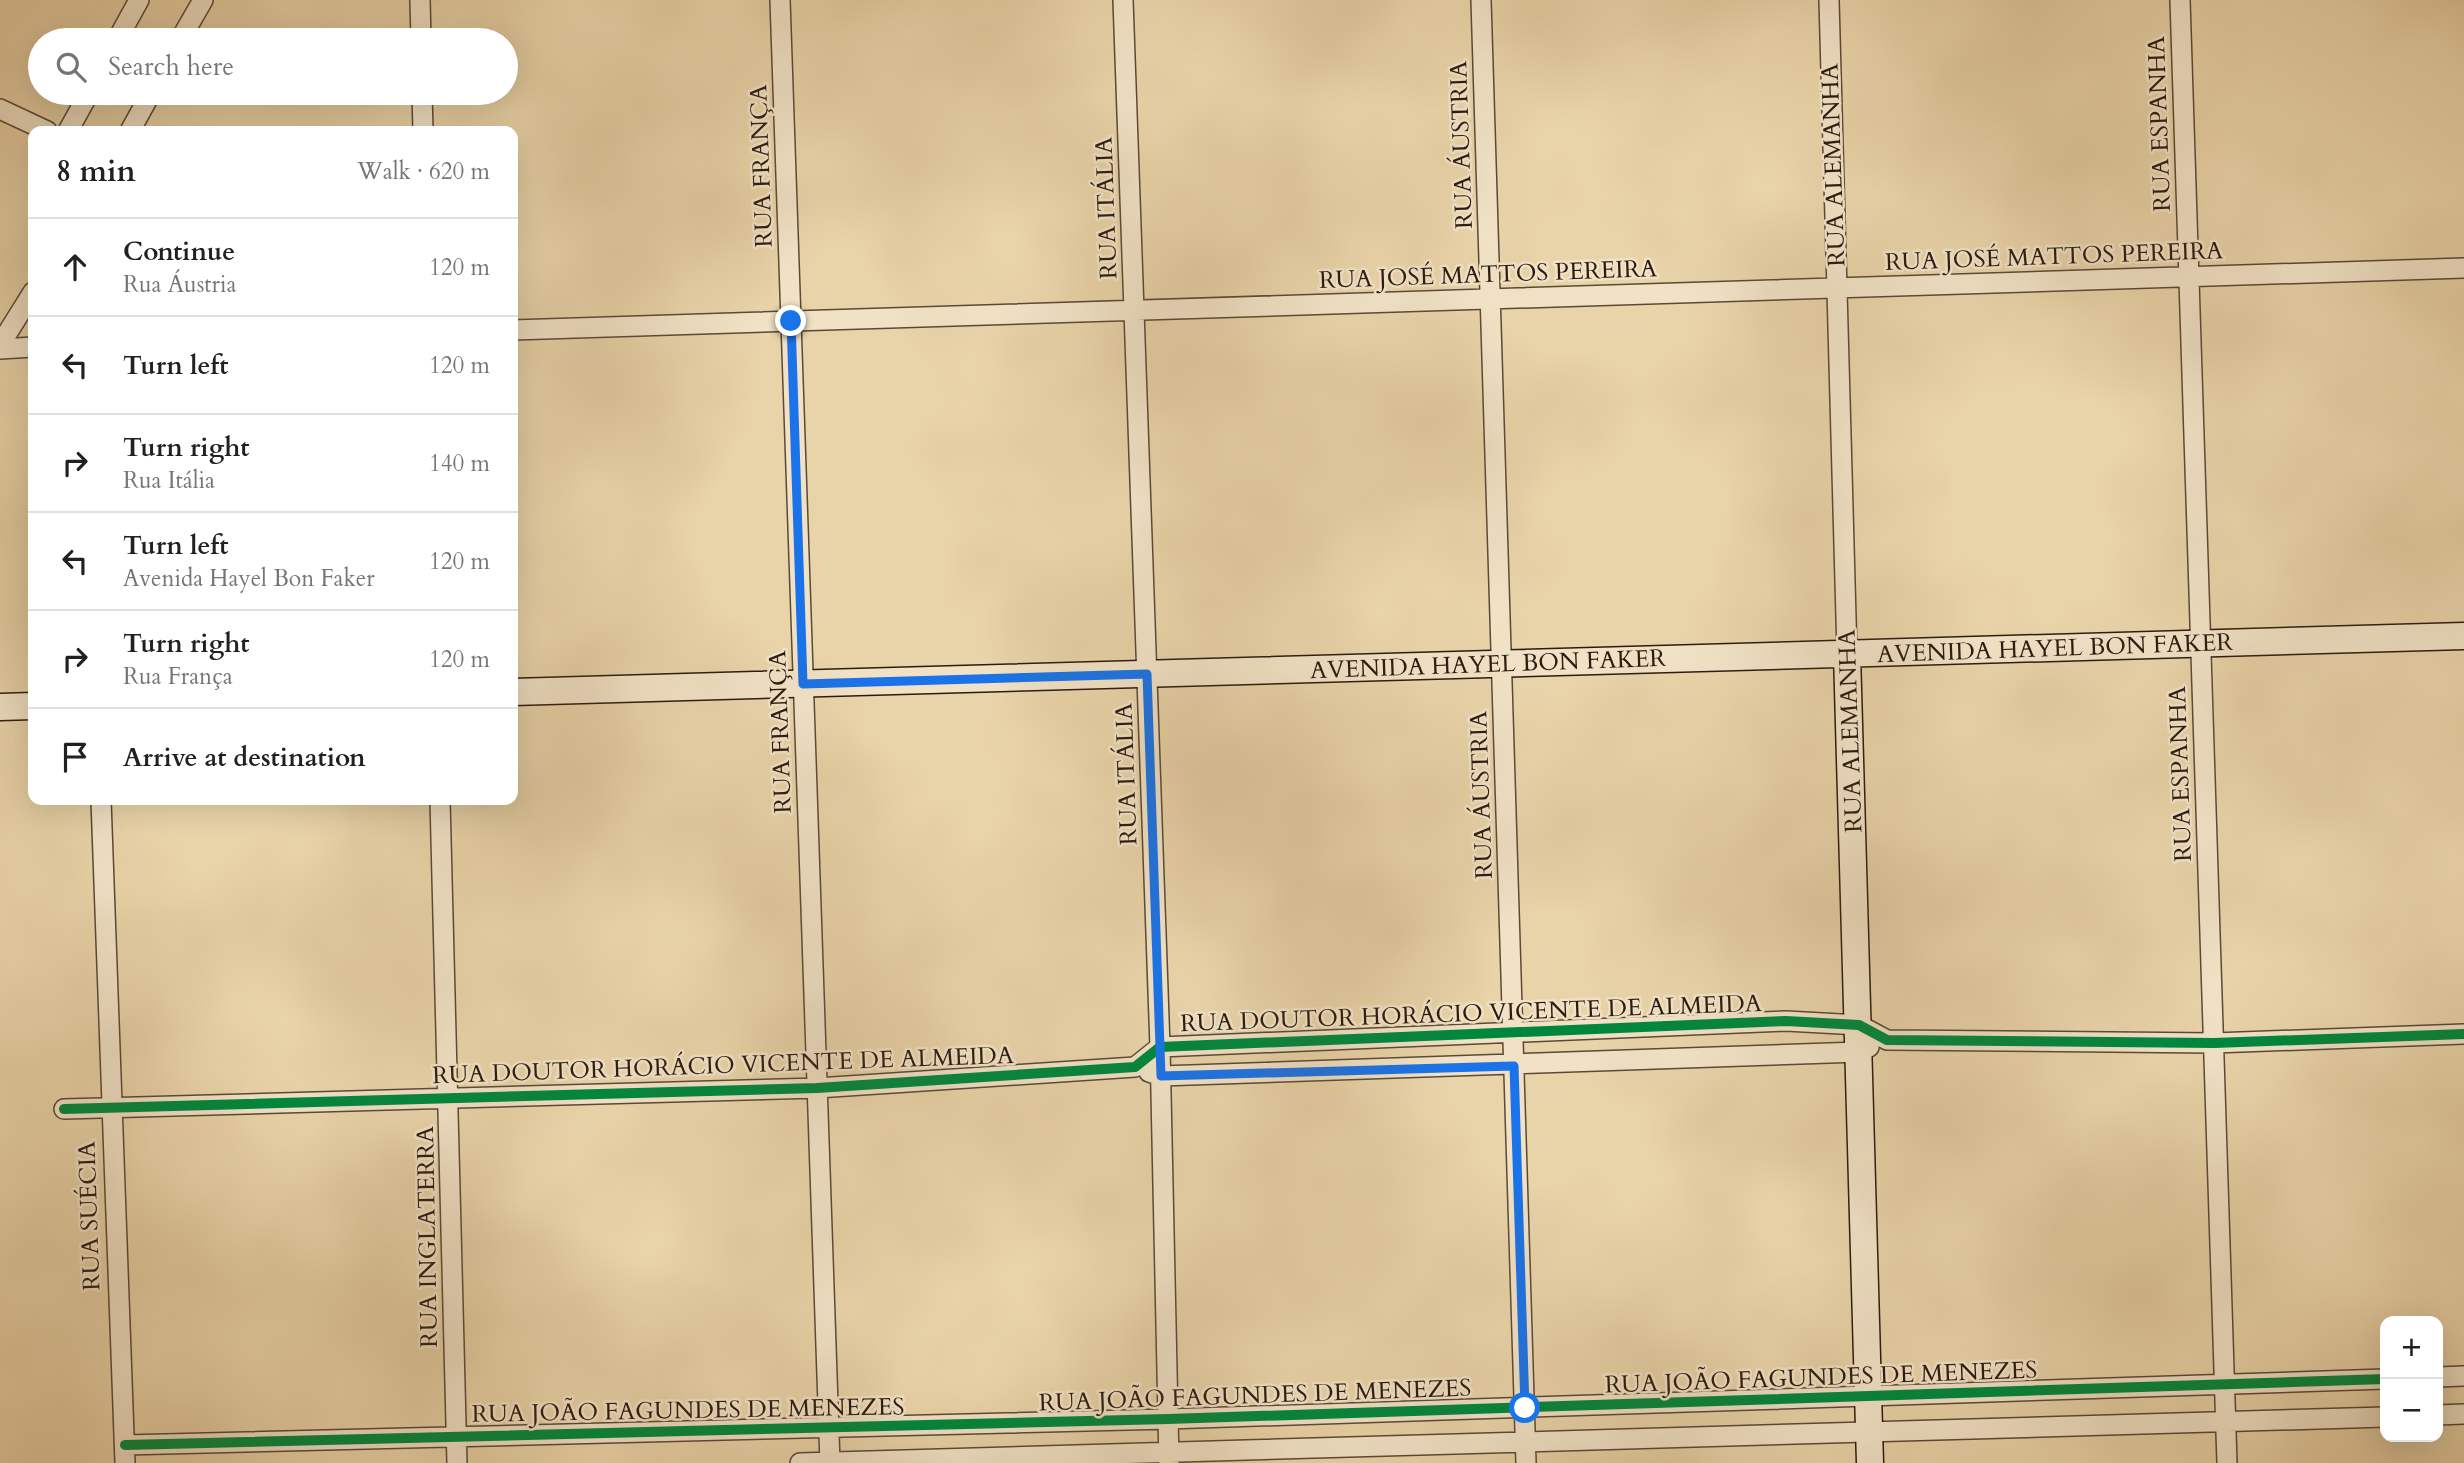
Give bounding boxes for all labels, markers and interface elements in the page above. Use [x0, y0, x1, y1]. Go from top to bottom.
search box [28, 28, 518, 105]
street label: RUA ESPANHA [2140, 35, 2179, 212]
icon: search [52, 48, 90, 86]
text: Search here [108, 49, 234, 84]
street label: RUA ÁUSTRIA [1442, 60, 1481, 229]
street label: RUA ALEMANHA [1813, 62, 1854, 267]
street label: RUA FRANÇA [742, 83, 781, 248]
street label: RUA ITÁLIA [1087, 135, 1125, 280]
text: 8 min [56, 151, 136, 192]
text: Walk · 620 m [357, 156, 490, 187]
text: Continue [123, 234, 235, 269]
street label: RUA JOSÉ MATTOS PEREIRA [1884, 234, 2225, 279]
icon: ahead [56, 248, 94, 286]
text: 120 m [429, 252, 490, 283]
street label: RUA JOSÉ MATTOS PEREIRA [1318, 252, 1659, 297]
text: Rua Áustria [123, 269, 236, 300]
route end [775, 305, 806, 336]
icon: left [56, 346, 94, 384]
text: Turn left [123, 348, 228, 383]
text: 120 m [429, 350, 490, 381]
text: Turn right [123, 430, 250, 465]
icon: right [56, 444, 94, 482]
text: 140 m [429, 448, 490, 479]
text: Rua Itália [123, 465, 215, 496]
text: Turn left [123, 528, 228, 563]
icon: left [56, 542, 94, 580]
text: 120 m [429, 546, 490, 577]
text: Avenida Hayel Bon Faker [123, 563, 375, 594]
text: Turn right [123, 626, 250, 661]
street label: AVENIDA HAYEL BON FAKER [1877, 626, 2234, 671]
street label: RUA ALEMANHA [1830, 628, 1871, 833]
icon: right [56, 640, 94, 678]
street label: AVENIDA HAYEL BON FAKER [1310, 642, 1667, 687]
text: 120 m [429, 644, 490, 675]
street label: RUA FRANÇA [761, 649, 800, 814]
text: Rua França [123, 661, 233, 692]
street label: RUA ESPANHA [2161, 685, 2200, 862]
street label: RUA ITÁLIA [1107, 701, 1145, 846]
street label: RUA ÁUSTRIA [1462, 710, 1501, 879]
icon: arrive [56, 738, 94, 776]
text: Arrive at destination [123, 740, 366, 775]
street label: RUA DOUTOR HORÁCIO VICENTE DE ALMEIDA [1180, 987, 1763, 1040]
street label: RUA DOUTOR HORÁCIO VICENTE DE ALMEIDA [432, 1039, 1015, 1092]
street label: RUA INGLATERRA [409, 1125, 446, 1348]
street label: RUA SUÉCIA [70, 1140, 109, 1291]
map controls [2380, 1316, 2443, 1442]
button: + [2380, 1316, 2443, 1379]
street label: RUA JOÃO FAGUNDES DE MENEZES [1604, 1353, 2038, 1402]
street label: RUA JOÃO FAGUNDES DE MENEZES [1038, 1371, 1472, 1420]
button: − [2380, 1379, 2443, 1442]
street label: RUA JOÃO FAGUNDES DE MENEZES [471, 1390, 905, 1431]
route start [1509, 1392, 1540, 1423]

